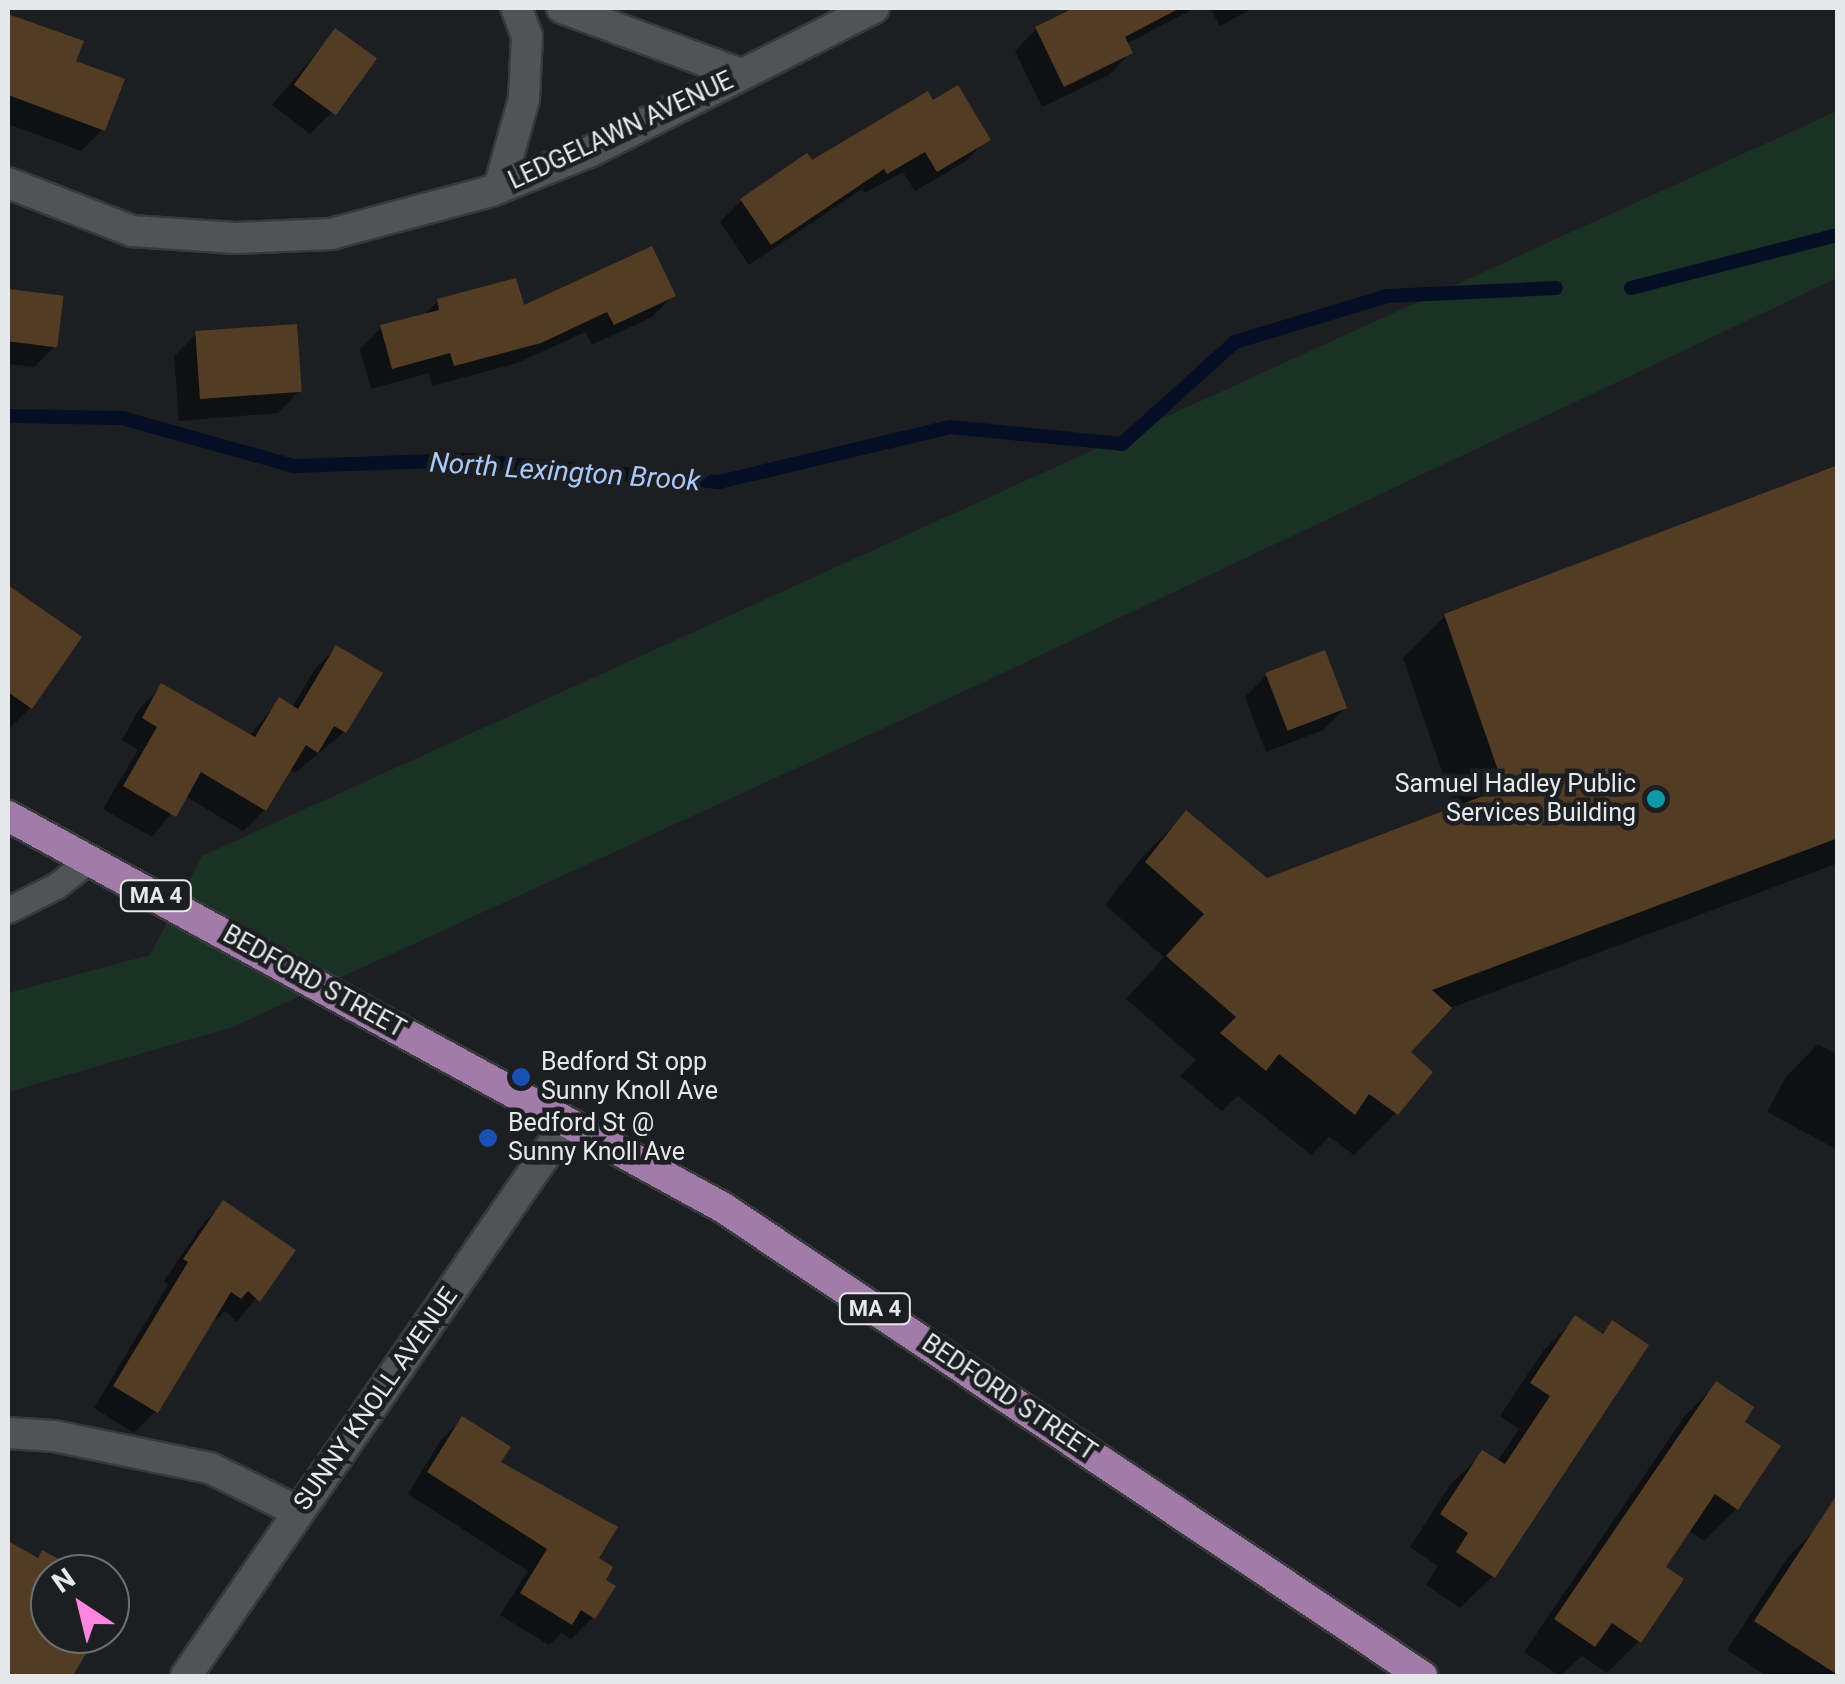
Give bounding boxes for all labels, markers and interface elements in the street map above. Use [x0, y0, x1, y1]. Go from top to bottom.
street label: LEDGELAWN AVENUE [504, 66, 738, 196]
water label: North Lexington Brook [428, 446, 702, 498]
place label: Samuel Hadley Public Services Building [1395, 770, 1636, 829]
marker: Samuel Hadley Public Services Building [1645, 788, 1667, 810]
road number: MA 4 [118, 879, 194, 913]
street label: BEDFORD STREET [218, 919, 410, 1045]
place label: Bedford St opp Sunny Knoll Ave [541, 1048, 718, 1107]
marker: Bedford St opp Sunny Knoll Ave [510, 1066, 532, 1088]
place label: Bedford St @ Sunny Knoll Ave [508, 1109, 685, 1168]
marker: Bedford St @ Sunny Knoll Ave [477, 1127, 499, 1149]
street label: SUNNY KNOLL AVENUE [288, 1282, 464, 1516]
road number: MA 4 [838, 1292, 912, 1326]
street label: BEDFORD STREET [916, 1329, 1102, 1467]
north arrow [30, 1554, 130, 1654]
text: N [46, 1561, 81, 1600]

